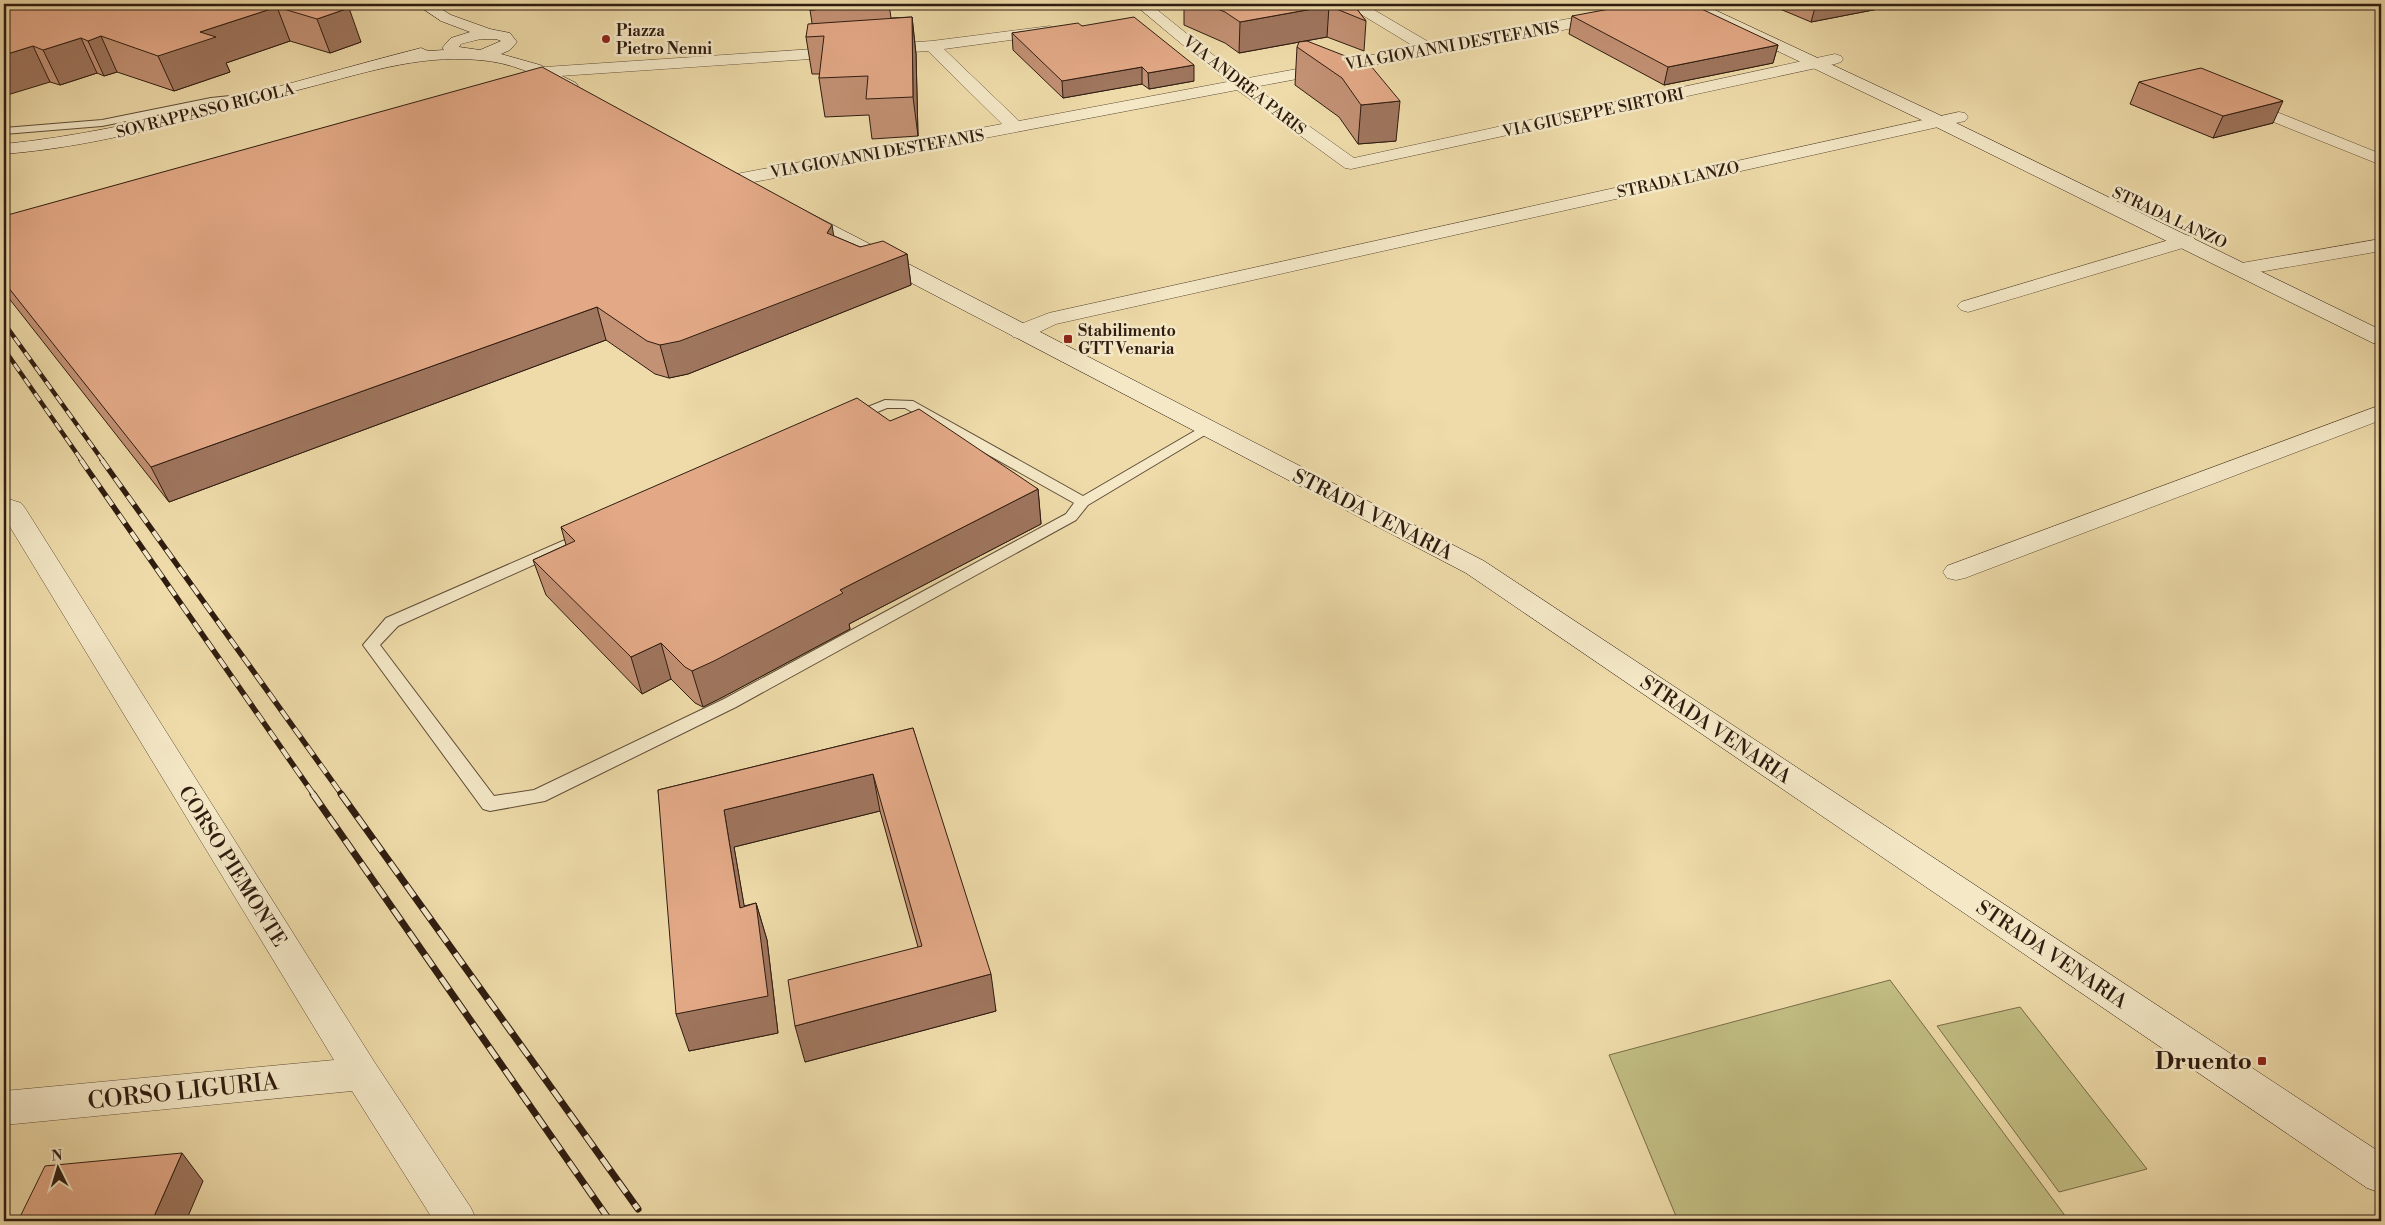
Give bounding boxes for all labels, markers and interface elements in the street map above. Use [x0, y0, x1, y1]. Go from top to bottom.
street label: VIA GIOVANNI DESTEFANIS [1343, 17, 1561, 75]
place label: Piazza Pietro Nenni [616, 21, 712, 59]
street label: VIA ANDREA PARIS [1178, 31, 1310, 140]
marker: Piazza Pietro Nenni [600, 33, 612, 45]
street label: SOVRAPPASSO RIGOLA [114, 79, 297, 143]
street label: VIA GIUSEPPE SIRTORI [1500, 84, 1686, 142]
street label: VIA GIOVANNI DESTEFANIS [768, 125, 986, 183]
street label: STRADA LANZO [1615, 157, 1741, 203]
street label: STRADA LANZO [2109, 183, 2230, 253]
place label: Stabilimento GTT Venaria [1078, 321, 1176, 359]
marker: Stabilimento GTT Venaria [1062, 333, 1074, 345]
street label: STRADA VENARIA [1288, 464, 1458, 567]
street label: STRADA VENARIA [1635, 670, 1796, 791]
street label: CORSO PIEMONTE [172, 782, 291, 952]
street label: STRADA VENARIA [1971, 895, 2132, 1016]
place label: Druento [2155, 1047, 2252, 1077]
marker: Druento [2256, 1055, 2268, 1067]
street label: CORSO LIGURIA [86, 1067, 281, 1117]
north arrow [32, 1142, 82, 1192]
text: N [51, 1147, 63, 1165]

